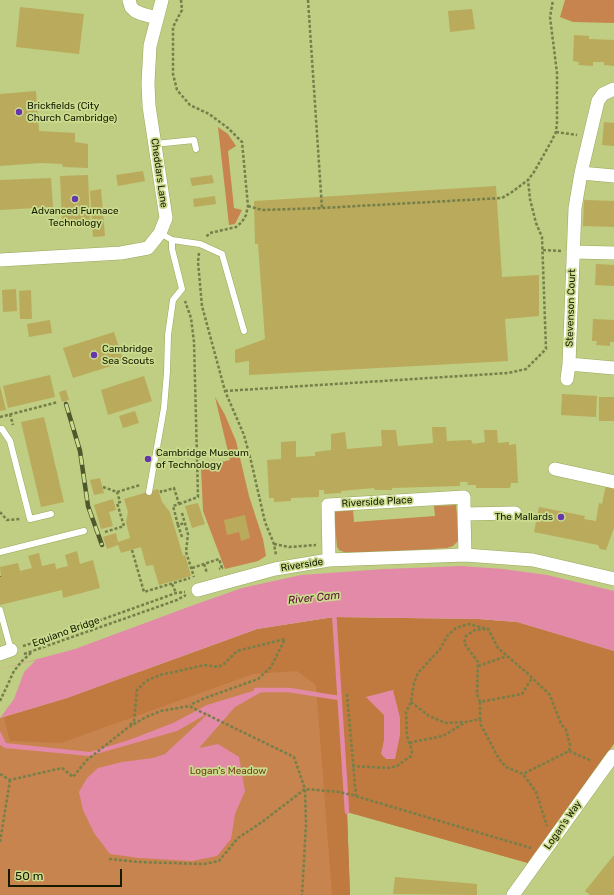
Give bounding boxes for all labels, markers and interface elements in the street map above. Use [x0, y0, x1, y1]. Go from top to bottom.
place label: Brickfields (City Church Cambridge) [27, 100, 117, 124]
marker: Brickfields (City Church Cambridge) [14, 107, 24, 117]
street label: Cheddars Lane [148, 138, 170, 208]
marker: Advanced Furnace Technology [70, 194, 80, 204]
place label: Advanced Furnace Technology [31, 205, 119, 228]
street label: Stevenson Court [564, 269, 578, 347]
place label: Cambridge Sea Scouts [102, 343, 154, 366]
marker: Cambridge Sea Scouts [89, 350, 99, 360]
place label: Cambridge Museum of Technology [156, 447, 249, 470]
marker: Cambridge Museum of Technology [143, 454, 153, 464]
street label: Riverside Place [341, 494, 413, 510]
place label: The Mallards [495, 511, 553, 523]
marker: The Mallards [556, 512, 566, 522]
street label: Riverside [280, 556, 324, 574]
water label: River Cam [287, 589, 341, 607]
street label: Equiano Bridge [31, 614, 101, 650]
park label: Logan's Meadow [190, 765, 266, 777]
street label: Logan's Way [542, 798, 584, 852]
scale bar [10, 861, 124, 887]
text: 50 m [15, 869, 43, 883]

